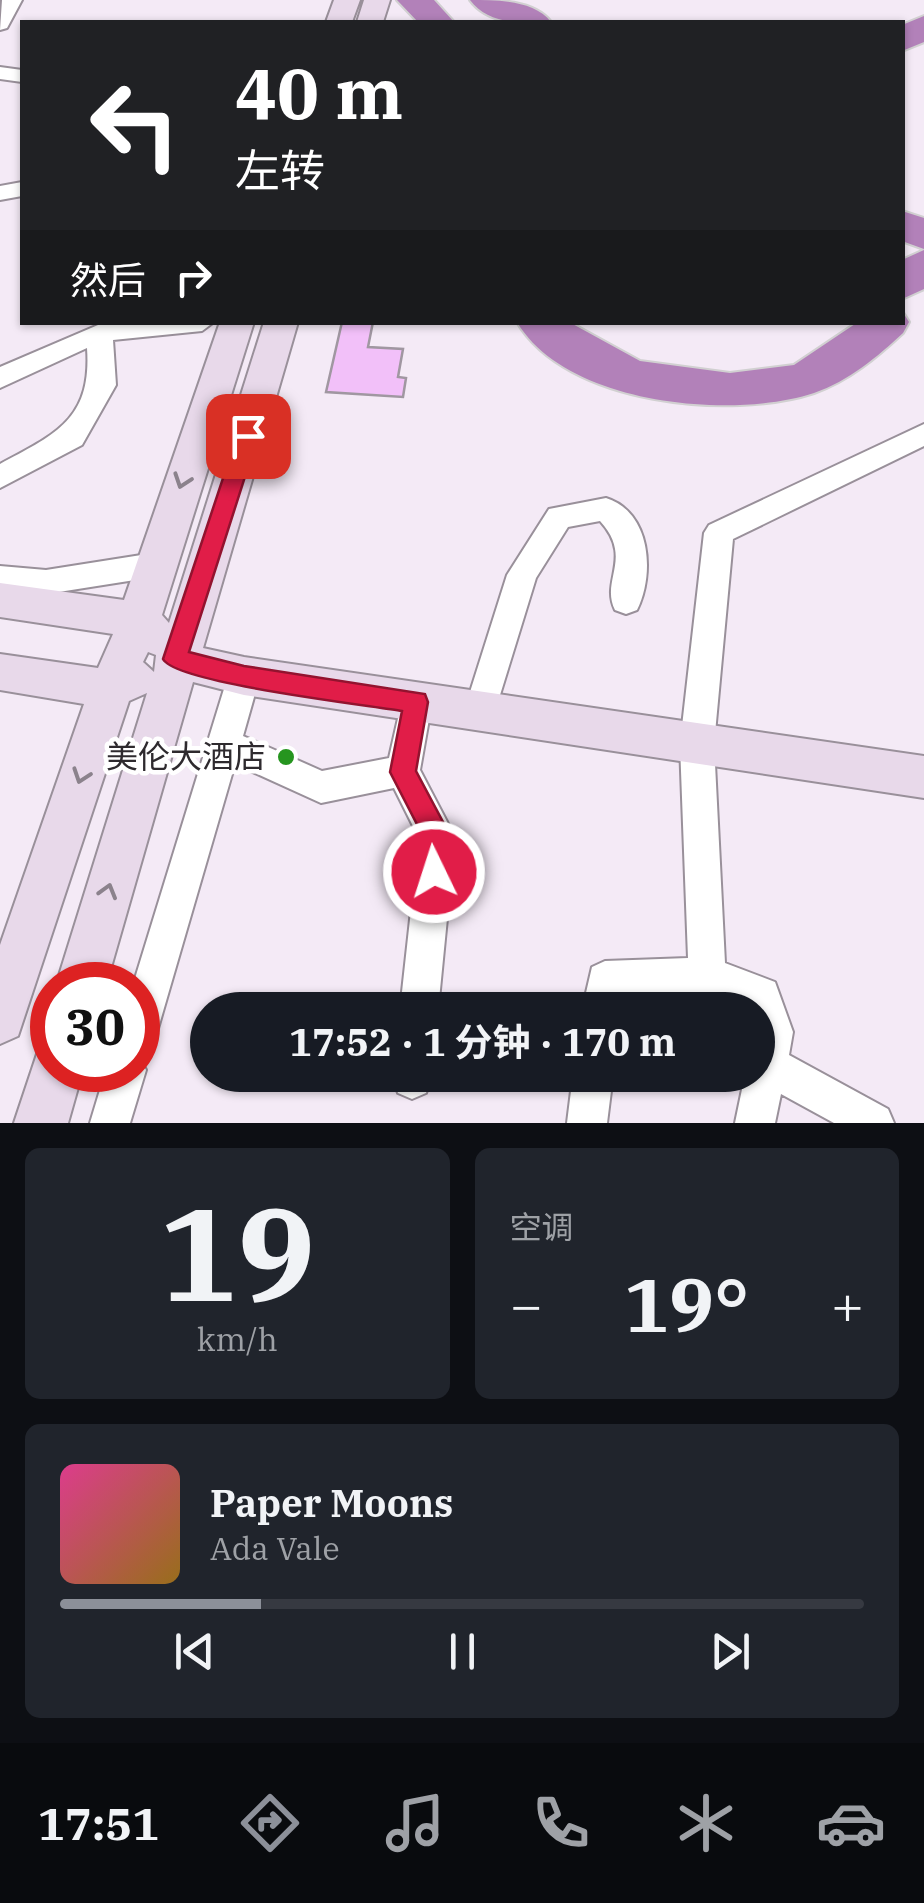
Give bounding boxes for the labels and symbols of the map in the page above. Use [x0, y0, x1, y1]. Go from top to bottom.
pin [206, 394, 291, 479]
one-way arrow [174, 471, 194, 488]
place label: 美伦大酒店 [106, 735, 266, 777]
marker: 美伦大酒店 [275, 746, 297, 768]
one-way arrow [73, 767, 93, 784]
position arrow [382, 820, 486, 924]
one-way arrow [96, 884, 117, 901]
speed limit sign: 30 [30, 962, 160, 1092]

